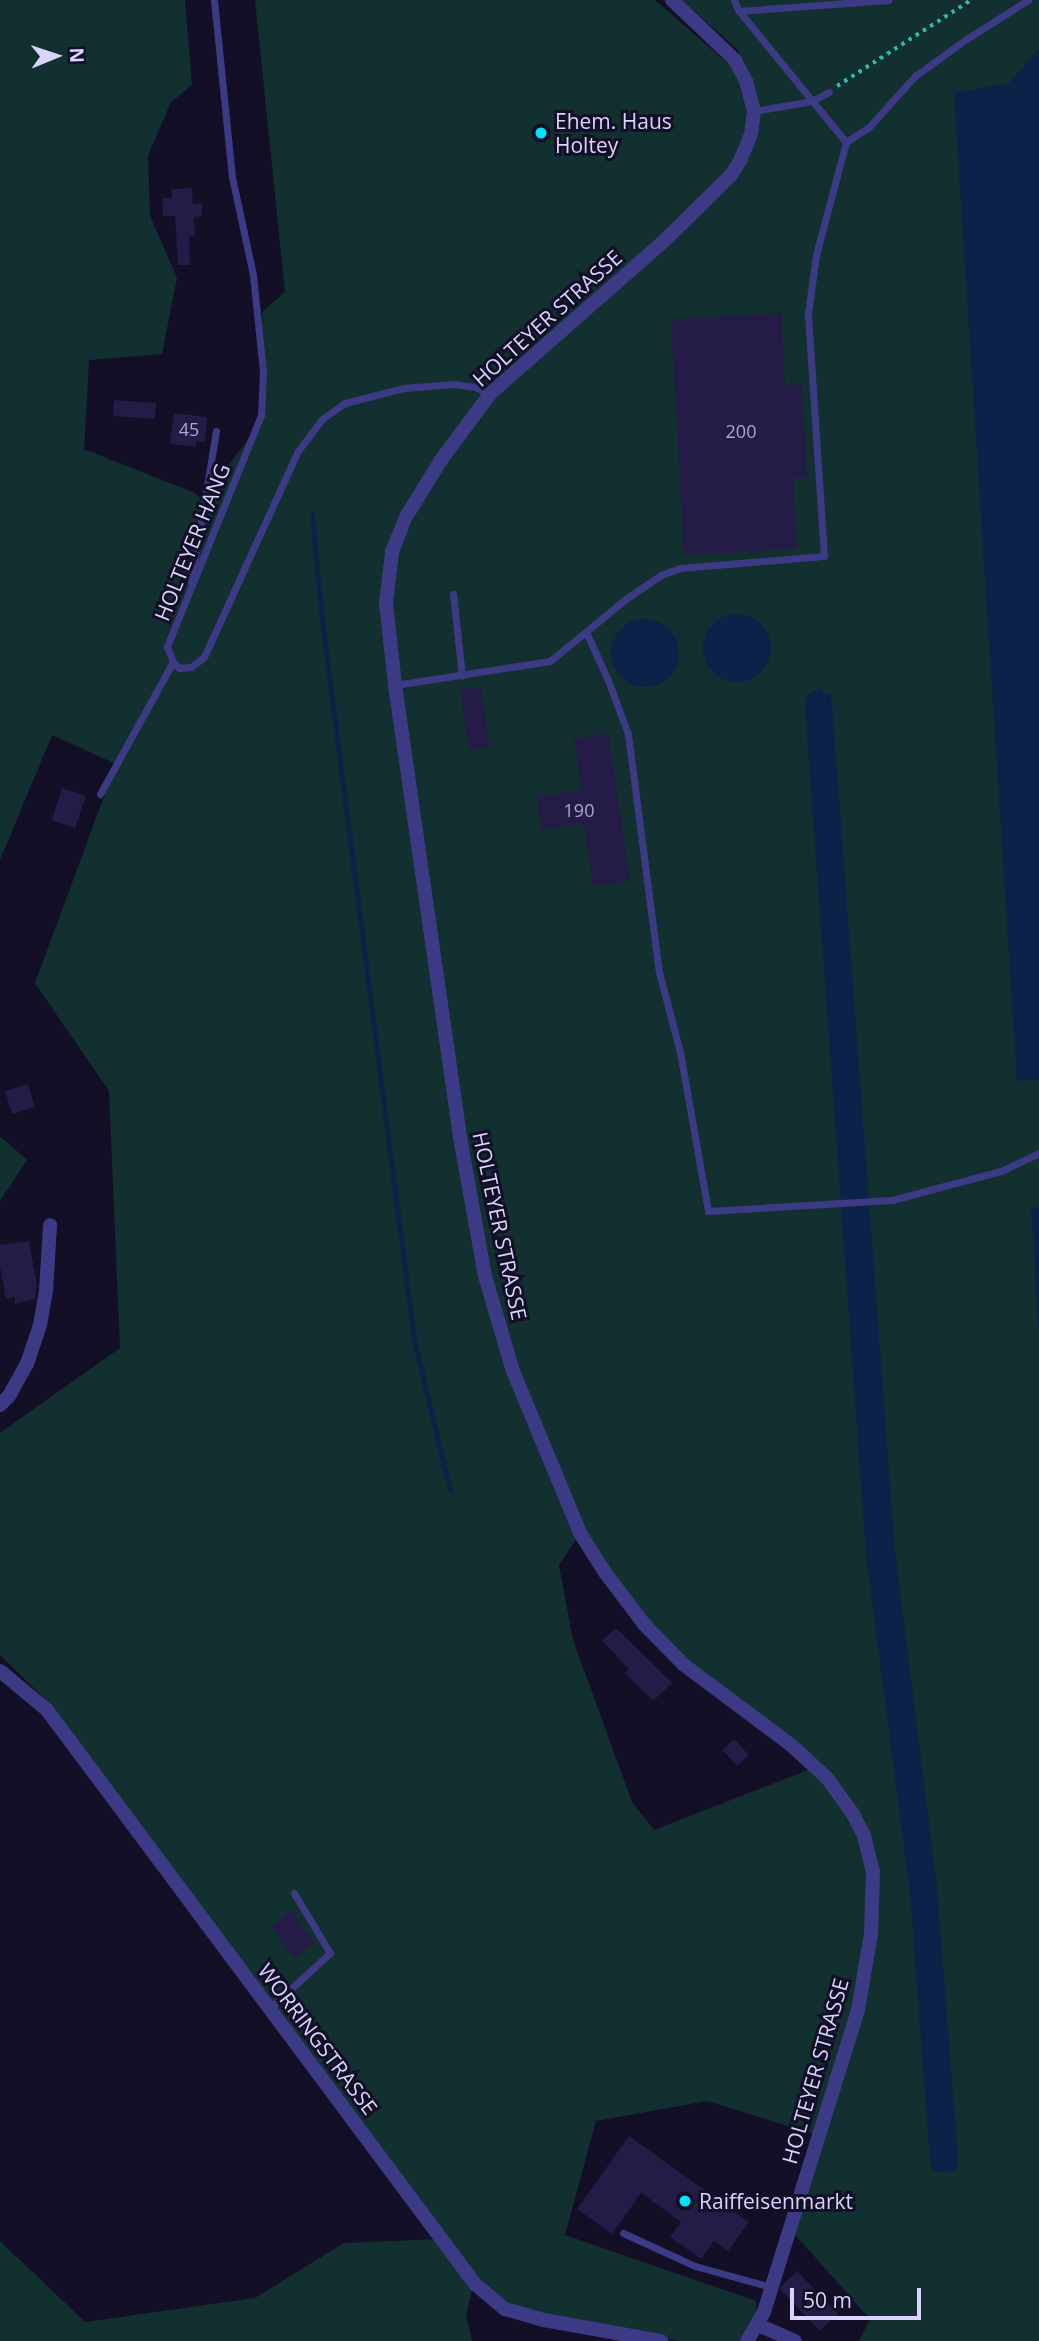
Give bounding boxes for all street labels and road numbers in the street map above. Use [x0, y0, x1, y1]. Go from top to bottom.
street label: HOLTEYER STRASSE [467, 244, 627, 392]
street label: HOLTEYER HANG [149, 460, 235, 624]
street label: HOLTEYER STRASSE [468, 1130, 532, 1322]
street label: WORRINGSTRASSE [253, 1958, 383, 2120]
street label: HOLTEYER STRASSE [776, 1975, 854, 2167]

